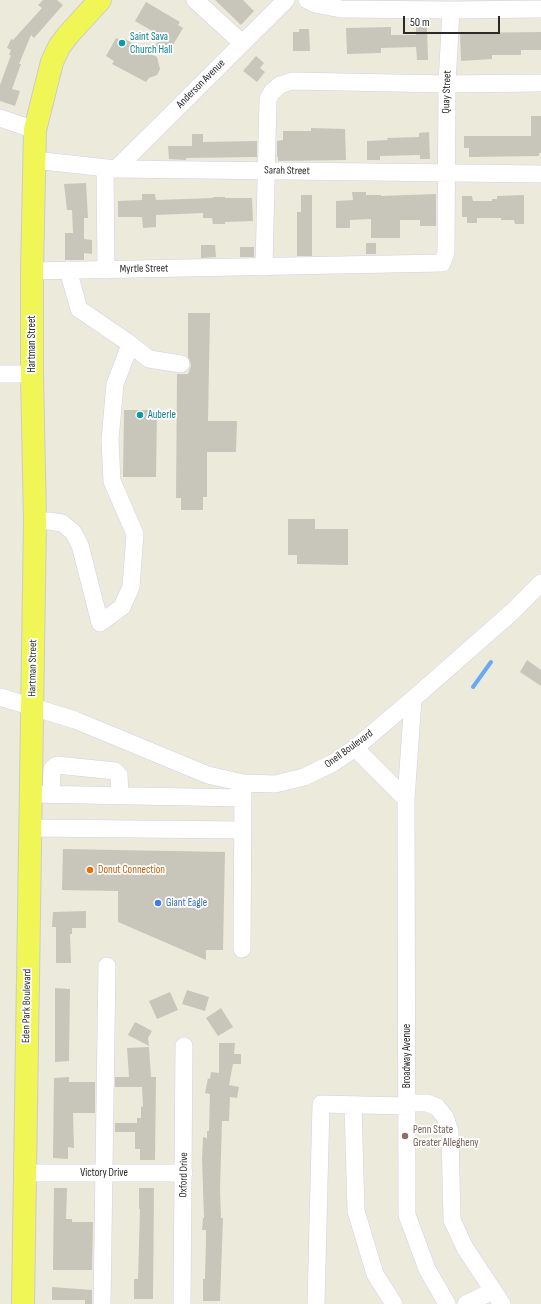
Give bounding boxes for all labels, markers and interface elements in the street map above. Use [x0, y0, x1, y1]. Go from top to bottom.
scale bar [405, 8, 502, 34]
text: 50 m [410, 15, 430, 30]
place label: Saint Sava Church Hall [130, 30, 172, 56]
marker: Saint Sava Church Hall [117, 38, 127, 48]
street label: Anderson Avenue [174, 57, 228, 111]
street label: Quay Street [440, 70, 454, 114]
street label: Sarah Street [264, 164, 310, 178]
street label: Myrtle Street [119, 262, 169, 276]
street label: Hartman Street [25, 315, 39, 373]
place label: Auberle [148, 408, 176, 422]
marker: Auberle [135, 410, 145, 420]
street label: Hartman Street [26, 639, 40, 697]
street label: Oneil Boulevard [322, 727, 376, 771]
place label: Donut Connection [98, 863, 165, 877]
marker: Donut Connection [85, 865, 95, 875]
place label: Giant Eagle [166, 896, 207, 910]
marker: Giant Eagle [153, 898, 163, 908]
street label: Eden Park Boulevard [20, 969, 34, 1043]
street label: Broadway Avenue [400, 1024, 414, 1088]
place label: Penn State Greater Allegheny [413, 1123, 479, 1149]
marker: Penn State Greater Allegheny [400, 1131, 410, 1141]
street label: Oxford Drive [177, 1152, 191, 1198]
street label: Victory Drive [80, 1166, 128, 1180]

